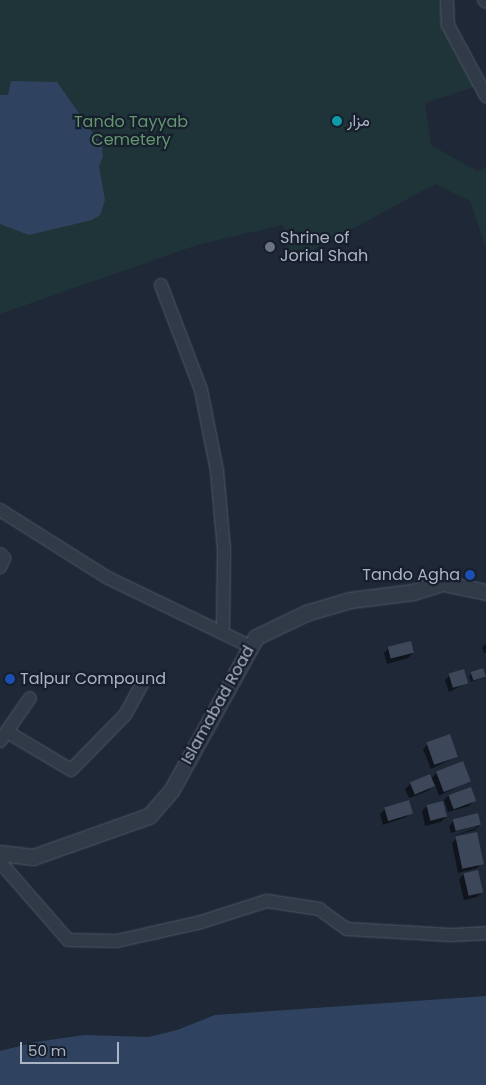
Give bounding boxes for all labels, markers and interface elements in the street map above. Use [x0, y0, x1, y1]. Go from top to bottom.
place label: مزار [347, 111, 370, 131]
park label: Tando Tayyab Cemetery [74, 112, 188, 150]
marker: مزار [331, 115, 343, 127]
place label: Shrine of Jorial Shah [280, 228, 368, 266]
marker: Shrine of Jorial Shah [264, 241, 276, 253]
place label: Tando Agha [362, 565, 460, 585]
marker: Tando Agha [464, 569, 476, 581]
street label: Islamabad Road [177, 642, 259, 768]
place label: Talpur Compound [20, 669, 166, 689]
marker: Talpur Compound [4, 673, 16, 685]
scale bar [22, 1032, 121, 1064]
text: 50 m [28, 1040, 66, 1061]

